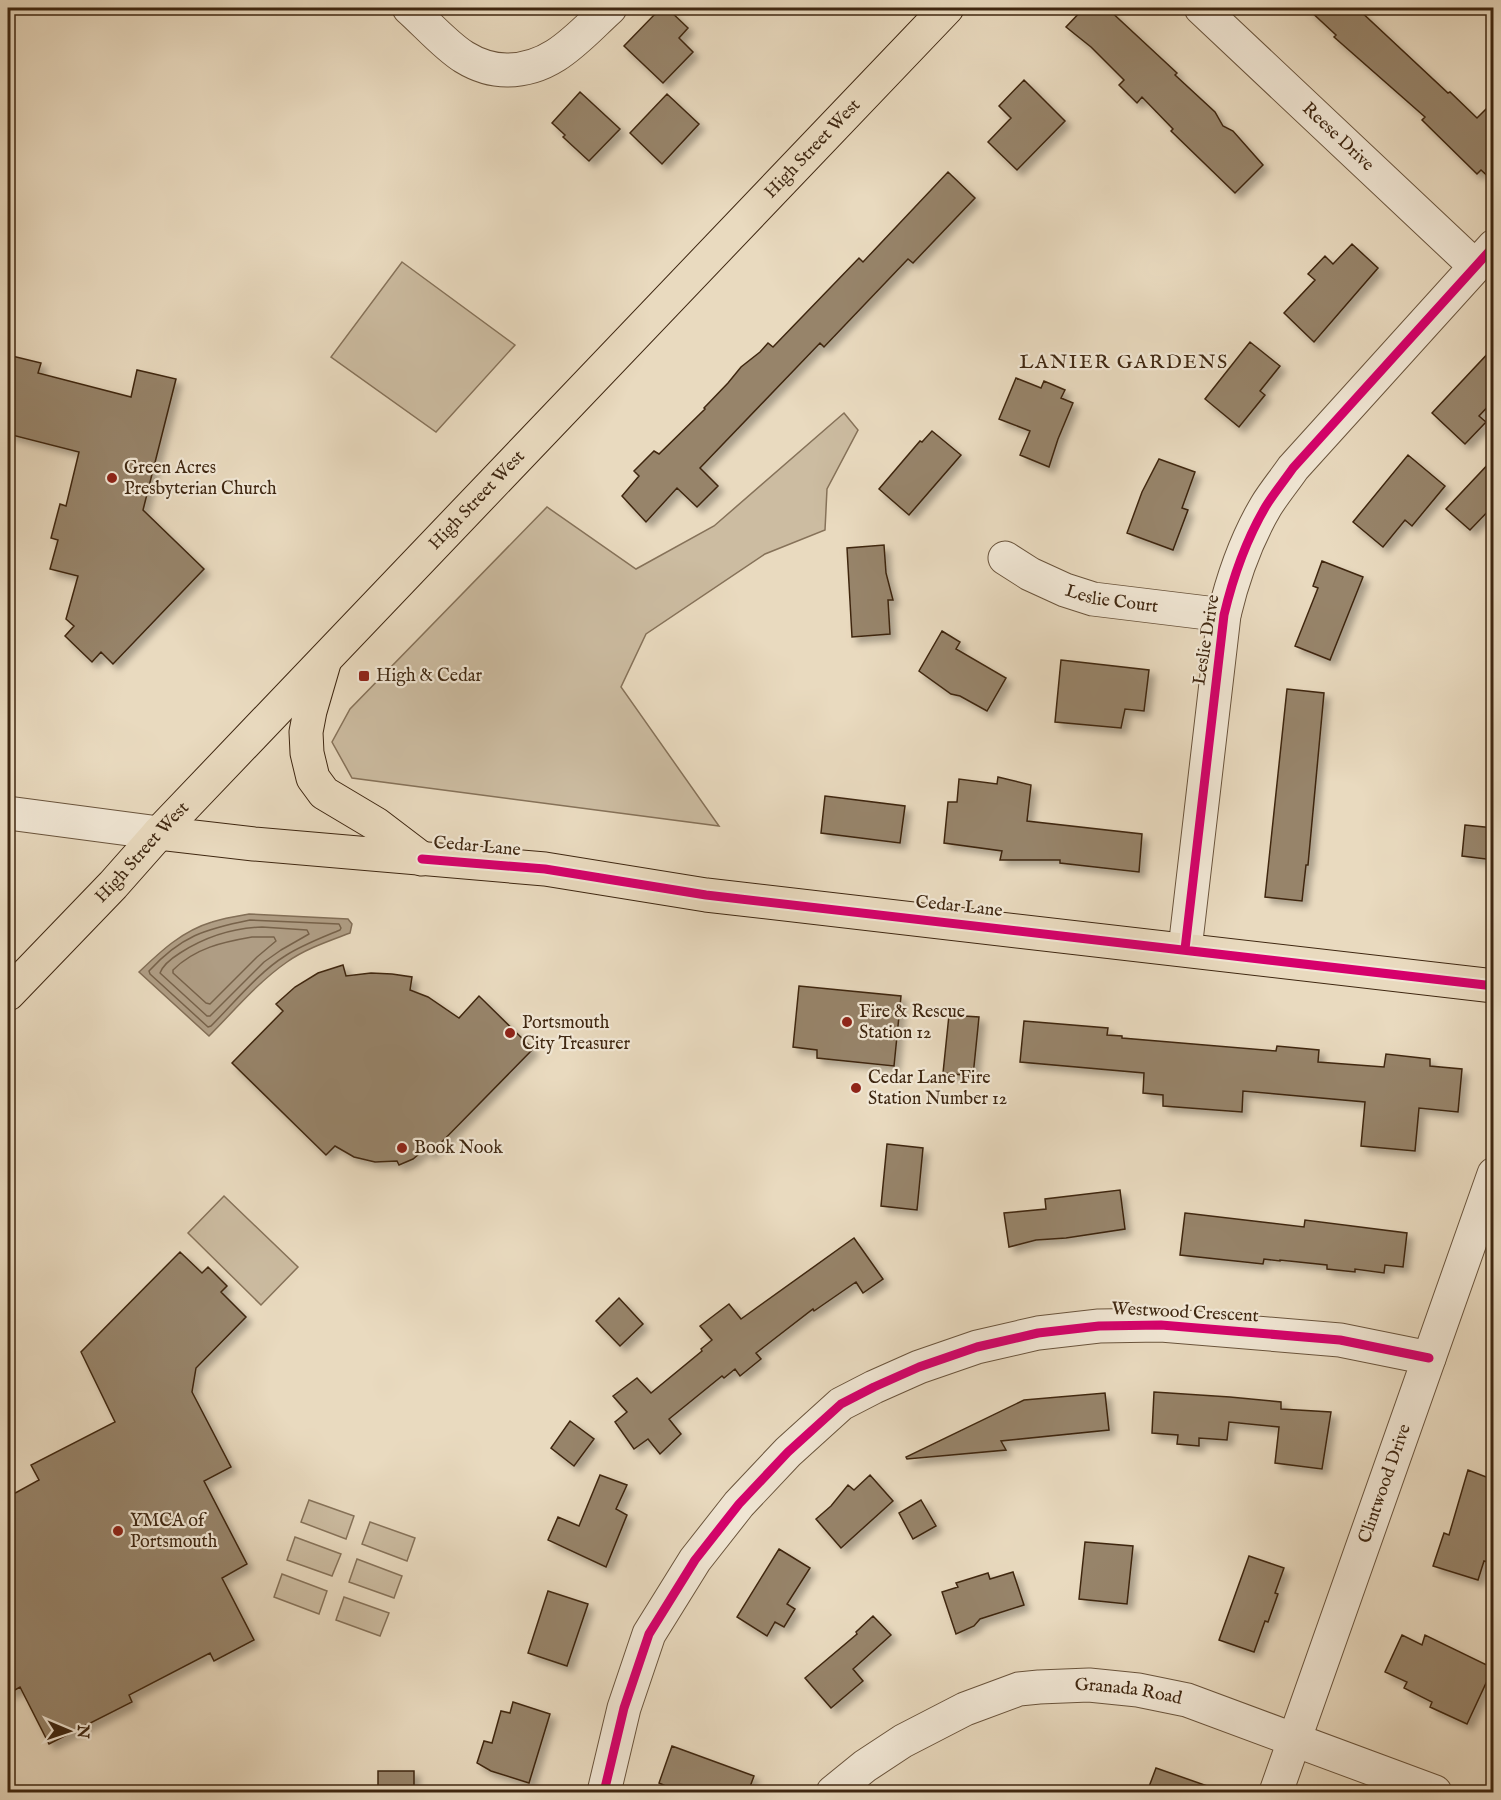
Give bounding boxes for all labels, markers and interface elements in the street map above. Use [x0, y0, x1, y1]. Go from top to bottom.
street label: High Street West [760, 94, 866, 203]
street label: Reese Drive [1297, 97, 1379, 176]
district label: LANIER GARDENS [1019, 350, 1229, 375]
street label: High Street West [424, 445, 530, 555]
place label: Green Acres Presbyterian Church [124, 457, 277, 501]
marker: Green Acres Presbyterian Church [105, 471, 119, 485]
street label: Leslie Court [1062, 579, 1159, 618]
street label: Leslie Drive [1188, 593, 1226, 687]
place label: High & Cedar [376, 665, 483, 688]
marker: High & Cedar [357, 669, 371, 683]
street label: High Street West [90, 797, 194, 908]
street label: Cedar Lane [432, 832, 522, 862]
street label: Cedar Lane [914, 891, 1004, 923]
place label: Fire & Rescue Station 12 [859, 1001, 965, 1045]
place label: Portsmouth City Treasurer [522, 1012, 630, 1056]
marker: Fire & Rescue Station 12 [840, 1015, 854, 1029]
marker: Portsmouth City Treasurer [503, 1026, 517, 1040]
place label: Cedar Lane Fire Station Number 12 [868, 1067, 1007, 1111]
marker: Cedar Lane Fire Station Number 12 [849, 1081, 863, 1095]
place label: Book Nook [414, 1137, 503, 1160]
marker: Book Nook [395, 1141, 409, 1155]
street label: Westwood Crescent [1111, 1298, 1259, 1328]
street label: Clintwood Drive [1353, 1421, 1416, 1546]
place label: YMCA of Portsmouth [130, 1510, 218, 1554]
marker: YMCA of Portsmouth [111, 1524, 125, 1538]
street label: Granada Road [1074, 1673, 1184, 1710]
north arrow [39, 1701, 99, 1761]
text: N [72, 1723, 92, 1739]

